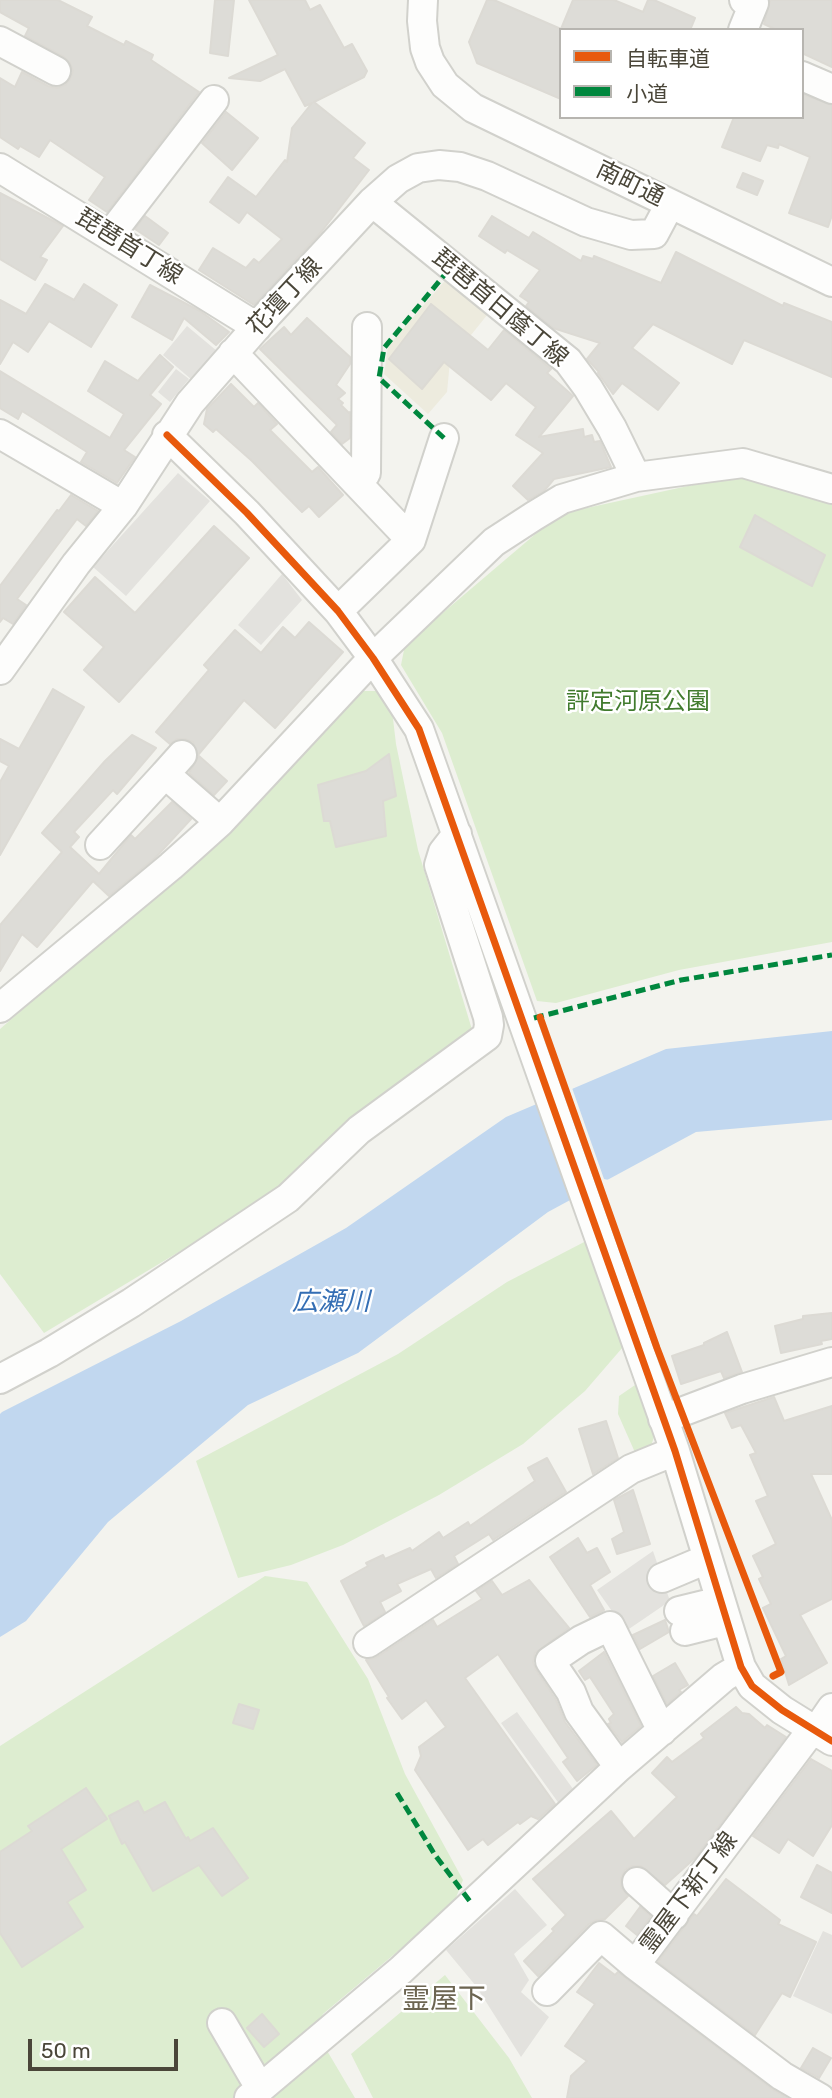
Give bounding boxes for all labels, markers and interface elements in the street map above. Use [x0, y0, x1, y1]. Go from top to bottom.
legend [559, 28, 804, 119]
text: 自転車道 [626, 46, 710, 71]
text: 小道 [626, 81, 668, 106]
street label: 南町通 [591, 155, 669, 213]
street label: 琵琶首丁線 [70, 203, 188, 291]
street label: 琵琶首日蔭丁線 [426, 243, 574, 373]
street label: 花壇丁線 [242, 252, 328, 342]
park label: 評定河原公園 [566, 688, 710, 716]
water label: 広瀬川 [292, 1286, 370, 1318]
street label: 霊屋下新丁線 [634, 1827, 744, 1959]
district label: 霊屋下 [402, 1983, 486, 2017]
scale bar [32, 2024, 182, 2068]
text: 50 m [41, 2038, 91, 2063]

